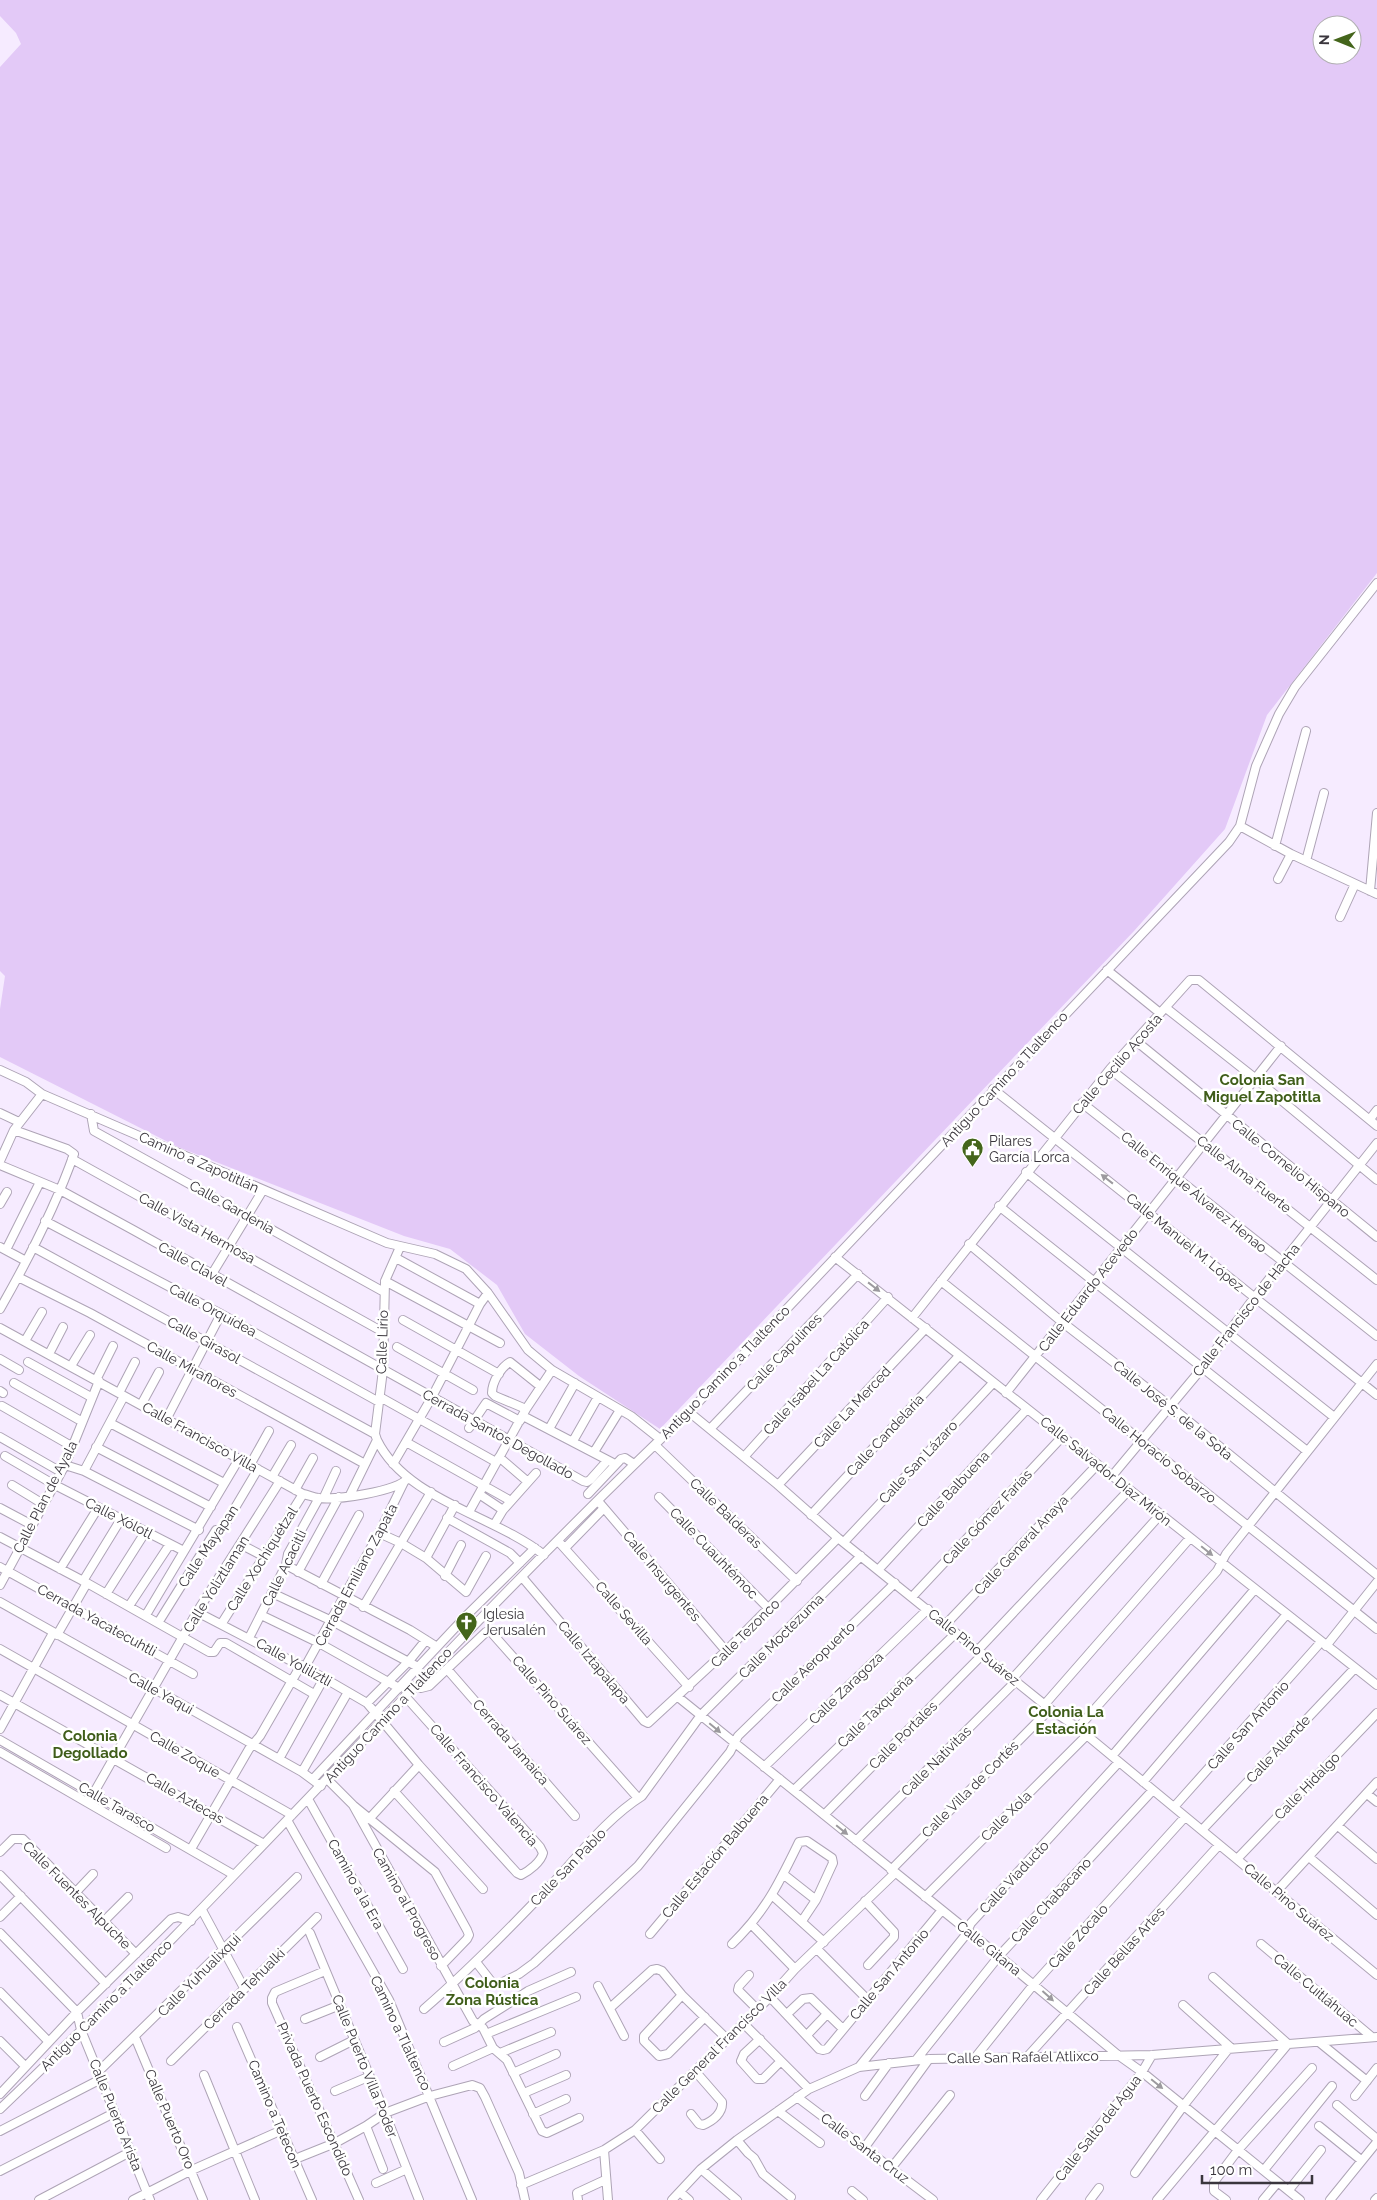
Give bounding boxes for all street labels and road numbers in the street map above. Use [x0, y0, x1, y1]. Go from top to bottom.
street label: Antiguo Camino a Tlaltenco [937, 1008, 1071, 1150]
street label: Calle Cecilio Acosta [1069, 1011, 1165, 1117]
street label: Calle Cornelio Hispano [1229, 1115, 1353, 1221]
street label: Calle Enrique Álvarez Henao [1118, 1127, 1271, 1256]
street label: Camino a Zapotitlán [136, 1128, 262, 1196]
street label: Calle Alma Fuerte [1194, 1132, 1294, 1216]
street label: Calle Gardenia [187, 1177, 277, 1237]
street label: Calle Vista Hermosa [136, 1189, 258, 1267]
street label: Calle Manuel M. López [1123, 1190, 1247, 1294]
street label: Calle Eduardo Acevedo [1035, 1225, 1141, 1355]
street label: Calle Clavel [156, 1238, 231, 1290]
street label: Calle Francisco de Hacha [1189, 1240, 1303, 1380]
street label: Calle Orquídea [167, 1280, 259, 1340]
street label: Antiguo Camino a Tlaltenco [657, 1302, 793, 1442]
street label: Calle Lirio [373, 1310, 391, 1374]
street label: Calle Capulines [743, 1310, 825, 1394]
street label: Calle Girasol [165, 1313, 244, 1367]
street label: Calle Isabel La Católica [760, 1316, 872, 1438]
street label: Calle Miraflores [144, 1338, 240, 1400]
street label: Calle José S. de la Sota [1110, 1357, 1236, 1463]
street label: Calle La Merced [810, 1363, 894, 1451]
street label: Cerrada Santos Degollado [420, 1386, 576, 1482]
street label: Calle Candelaria [843, 1391, 927, 1479]
street label: Calle Francisco Villa [140, 1399, 260, 1475]
street label: Calle Horacio Sobarzo [1098, 1404, 1220, 1506]
street label: Calle Salvador Díaz Mirón [1037, 1413, 1175, 1529]
street label: Calle San Lázaro [875, 1417, 961, 1507]
street label: Calle Plan de Ayala [10, 1438, 80, 1556]
street label: Calle Balbuena [914, 1448, 992, 1530]
street label: Calle Gómez Farías [939, 1466, 1035, 1568]
street label: Calle Balderas [687, 1475, 765, 1551]
street label: Calle General Anaya [971, 1492, 1071, 1598]
street label: Calle Xólotl [83, 1494, 156, 1542]
street label: Cerrada Emiliano Zapata [312, 1501, 400, 1649]
street label: Calle Mayapan [175, 1502, 241, 1590]
street label: Calle Xochiquétzal [223, 1504, 301, 1614]
street label: Calle Cuauhtémoc [666, 1504, 762, 1602]
street label: Calle Acacitli [259, 1527, 309, 1609]
street label: Calle Insurgentes [620, 1528, 704, 1624]
street label: Calle Yoliztlaman [180, 1533, 252, 1635]
street label: Calle Sevilla [592, 1578, 656, 1648]
street label: Cerrada Yacatecuhtli [35, 1581, 159, 1659]
street label: Calle Moctezuma [735, 1590, 827, 1682]
street label: Calle Tezonco [707, 1595, 783, 1671]
street label: Calle Pino Suárez [925, 1605, 1023, 1689]
street label: Calle Iztapalapa [555, 1617, 633, 1707]
street label: Calle Aeropuerto [768, 1618, 858, 1706]
street label: Calle Yoliliztli [253, 1635, 335, 1689]
street label: Antiguo Camino a Tlaltenco [321, 1644, 455, 1786]
street label: Calle Zaragoza [806, 1649, 886, 1727]
street label: Calle Pino Suárez [509, 1652, 595, 1748]
street label: Calle Yaqui [126, 1669, 196, 1717]
street label: Calle Taxqueña [834, 1671, 916, 1751]
street label: Calle San Antonio [1204, 1677, 1292, 1773]
street label: Cerrada Jamaica [470, 1696, 552, 1788]
street label: Calle Portales [866, 1698, 940, 1772]
street label: Calle Allende [1243, 1712, 1313, 1786]
street label: Calle Francisco Valencia [427, 1721, 541, 1849]
street label: Calle Nativitas [898, 1723, 974, 1799]
street label: Calle Zoque [147, 1727, 223, 1781]
street label: Calle Villa de Cortés [918, 1737, 1022, 1841]
street label: Calle Hidalgo [1271, 1749, 1343, 1823]
street label: Calle Aztecas [143, 1769, 227, 1827]
street label: Calle Tarasco [76, 1779, 158, 1835]
street label: Calle Xola [978, 1788, 1034, 1844]
street label: Calle Estación Balbuena [658, 1791, 772, 1921]
street label: Calle San Pablo [527, 1825, 609, 1909]
street label: Camino a la Era [325, 1836, 387, 1932]
street label: Calle Viaducto [976, 1837, 1052, 1917]
street label: Calle Fuentes Alpuche [20, 1838, 134, 1952]
street label: Camino al Progreso [369, 1845, 445, 1963]
street label: Calle Chabacano [1008, 1854, 1094, 1946]
street label: Calle Pino Suárez [1241, 1860, 1337, 1944]
street label: Calle Zócalo [1045, 1901, 1111, 1971]
street label: Calle Bellas Artes [1080, 1903, 1168, 1998]
street label: Calle Gitana [954, 1917, 1024, 1979]
street label: Calle San Antonio [846, 1925, 932, 2023]
street label: Calle Yuhualixqui [154, 1930, 244, 2020]
street label: Antiguo Camino a Tlaltenco [37, 1936, 175, 2074]
street label: Cerrada Tehualki [200, 1945, 288, 2033]
street label: Calle Cuitláhuac [1270, 1950, 1362, 2030]
street label: Camino a Tlaltenco [367, 1973, 435, 2093]
street label: Calle General Francisco Villa [648, 1975, 790, 2117]
street label: Calle Puerto Villa Poder [329, 1992, 401, 2140]
street label: Privada Puerto Escondido [274, 2020, 356, 2178]
street label: Calle San Rafaél Atlixco [947, 2048, 1099, 2066]
street label: Calle Puerto Arista [86, 2057, 146, 2173]
street label: Camino a Tetecon [245, 2057, 305, 2171]
street label: Calle Puerto Oro [142, 2067, 198, 2171]
street label: Calle Salto del Agua [1052, 2072, 1144, 2184]
street label: Calle Santa Cruz [818, 2110, 912, 2186]

